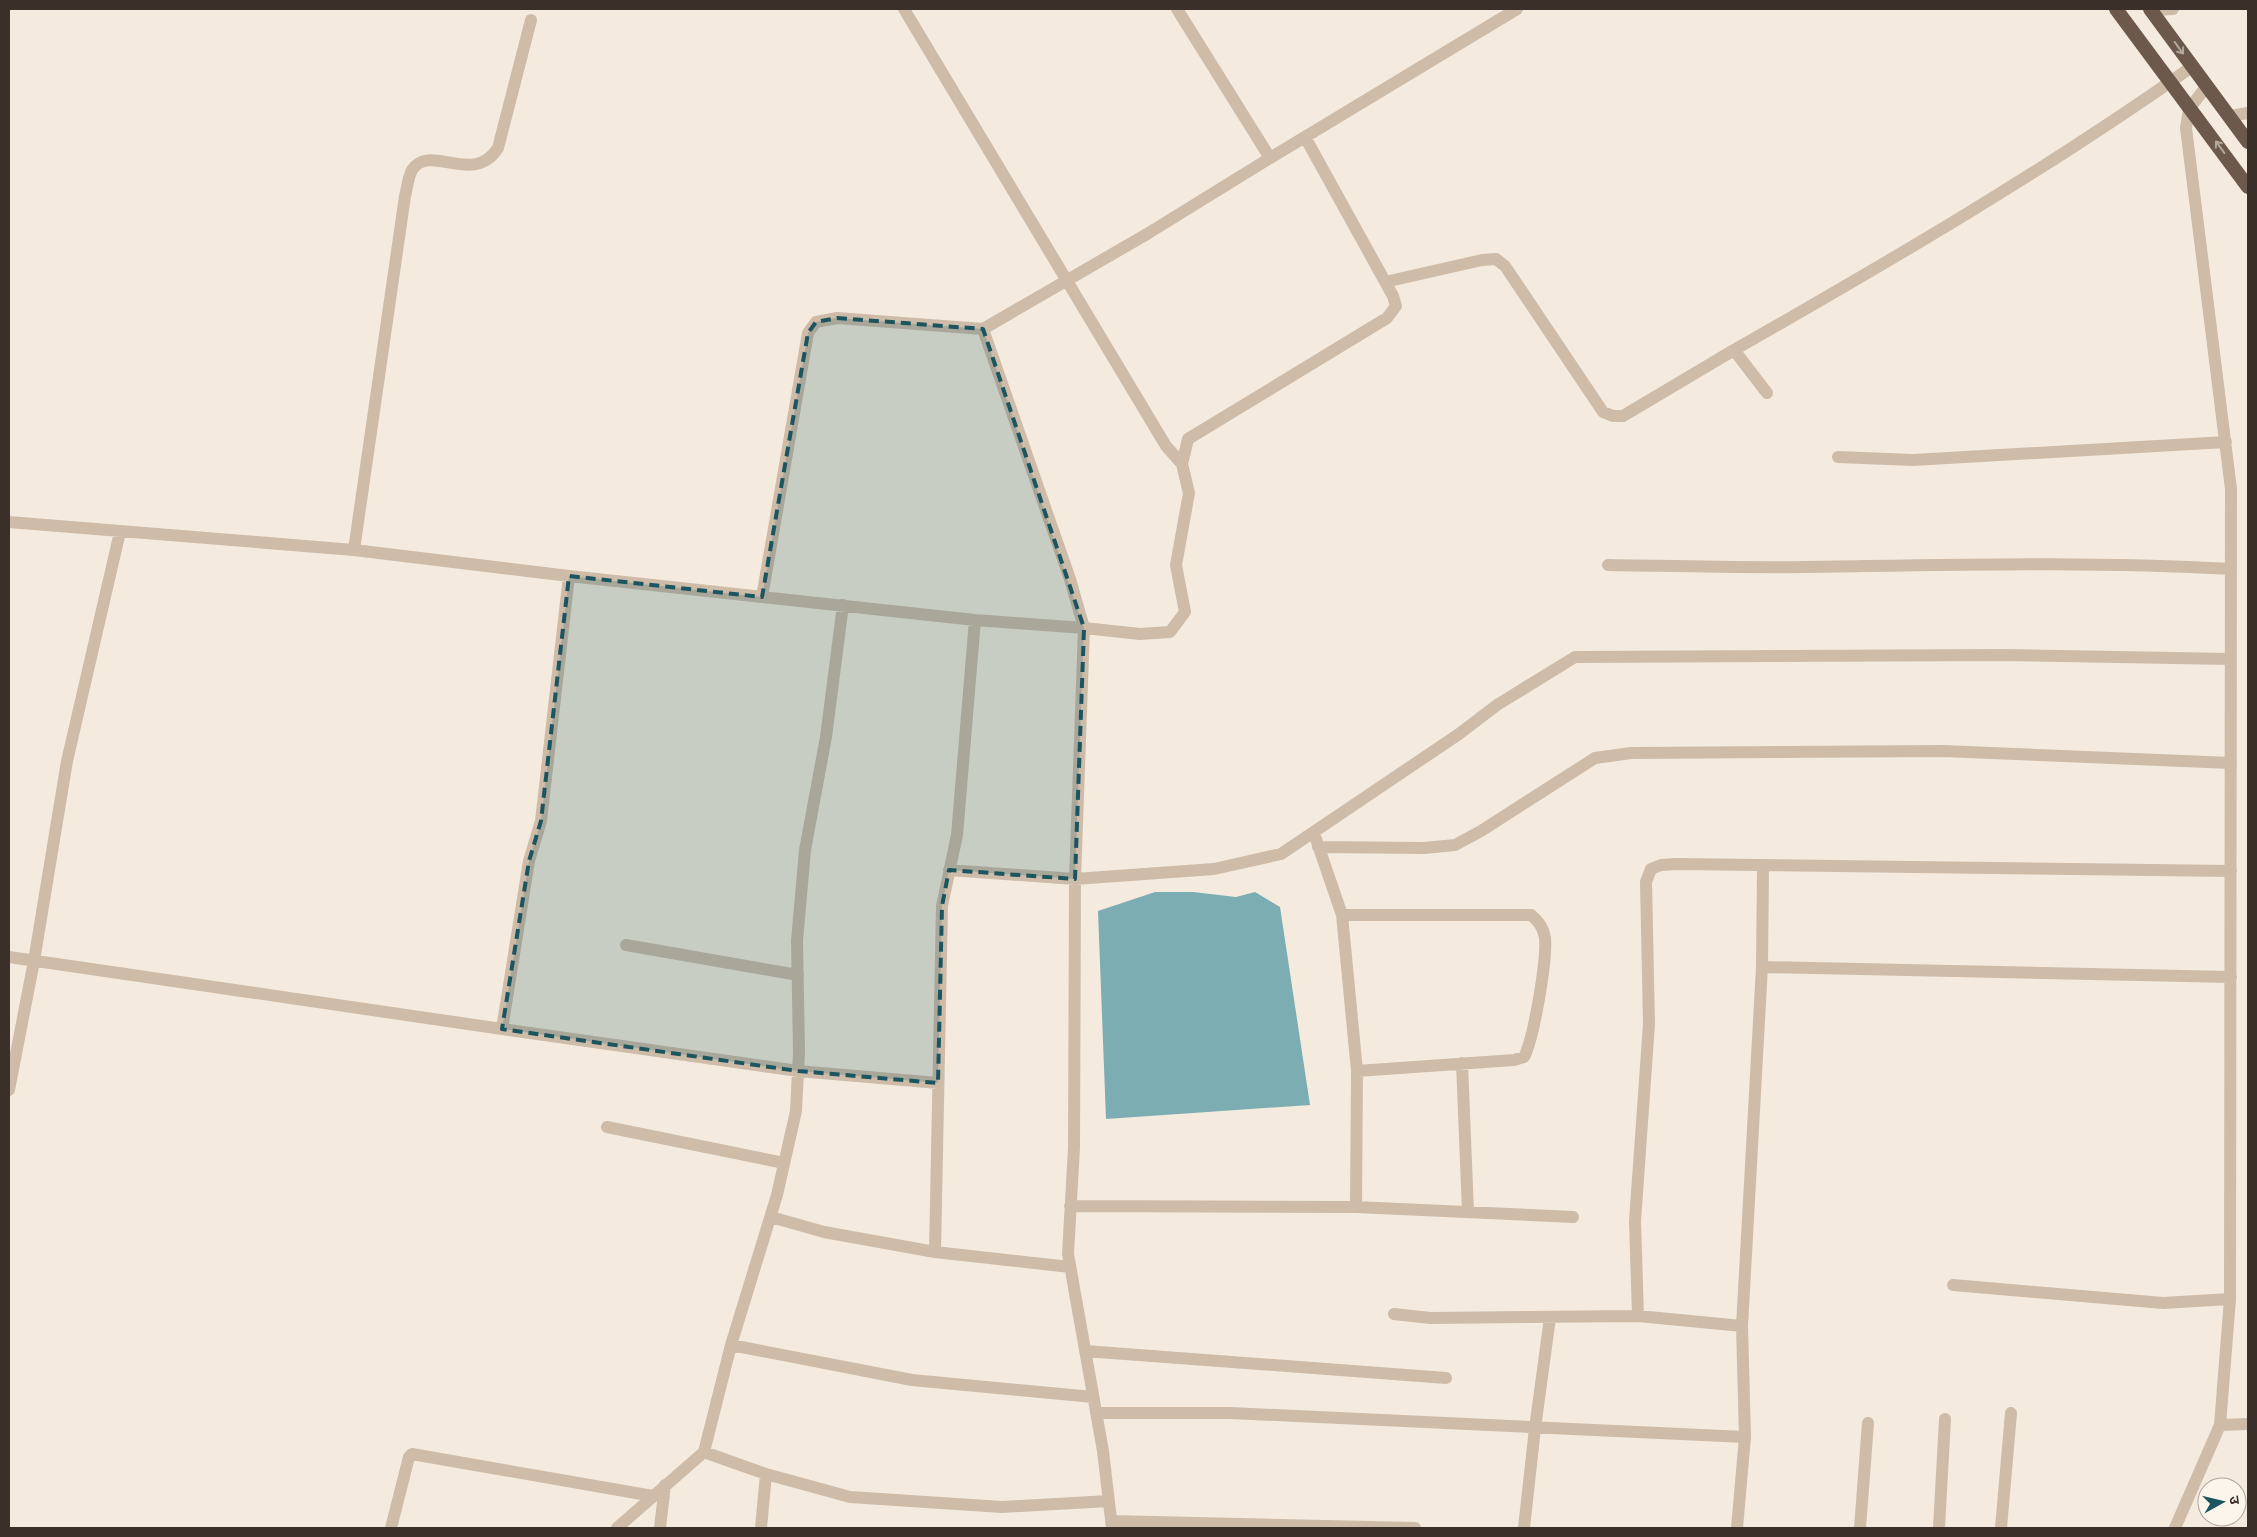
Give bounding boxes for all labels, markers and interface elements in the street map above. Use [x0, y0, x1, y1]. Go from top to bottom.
one-way arrow [2174, 41, 2184, 55]
one-way arrow [2214, 141, 2225, 154]
north arrow [2197, 1477, 2247, 1527]
text: उ [2226, 1495, 2244, 1506]

